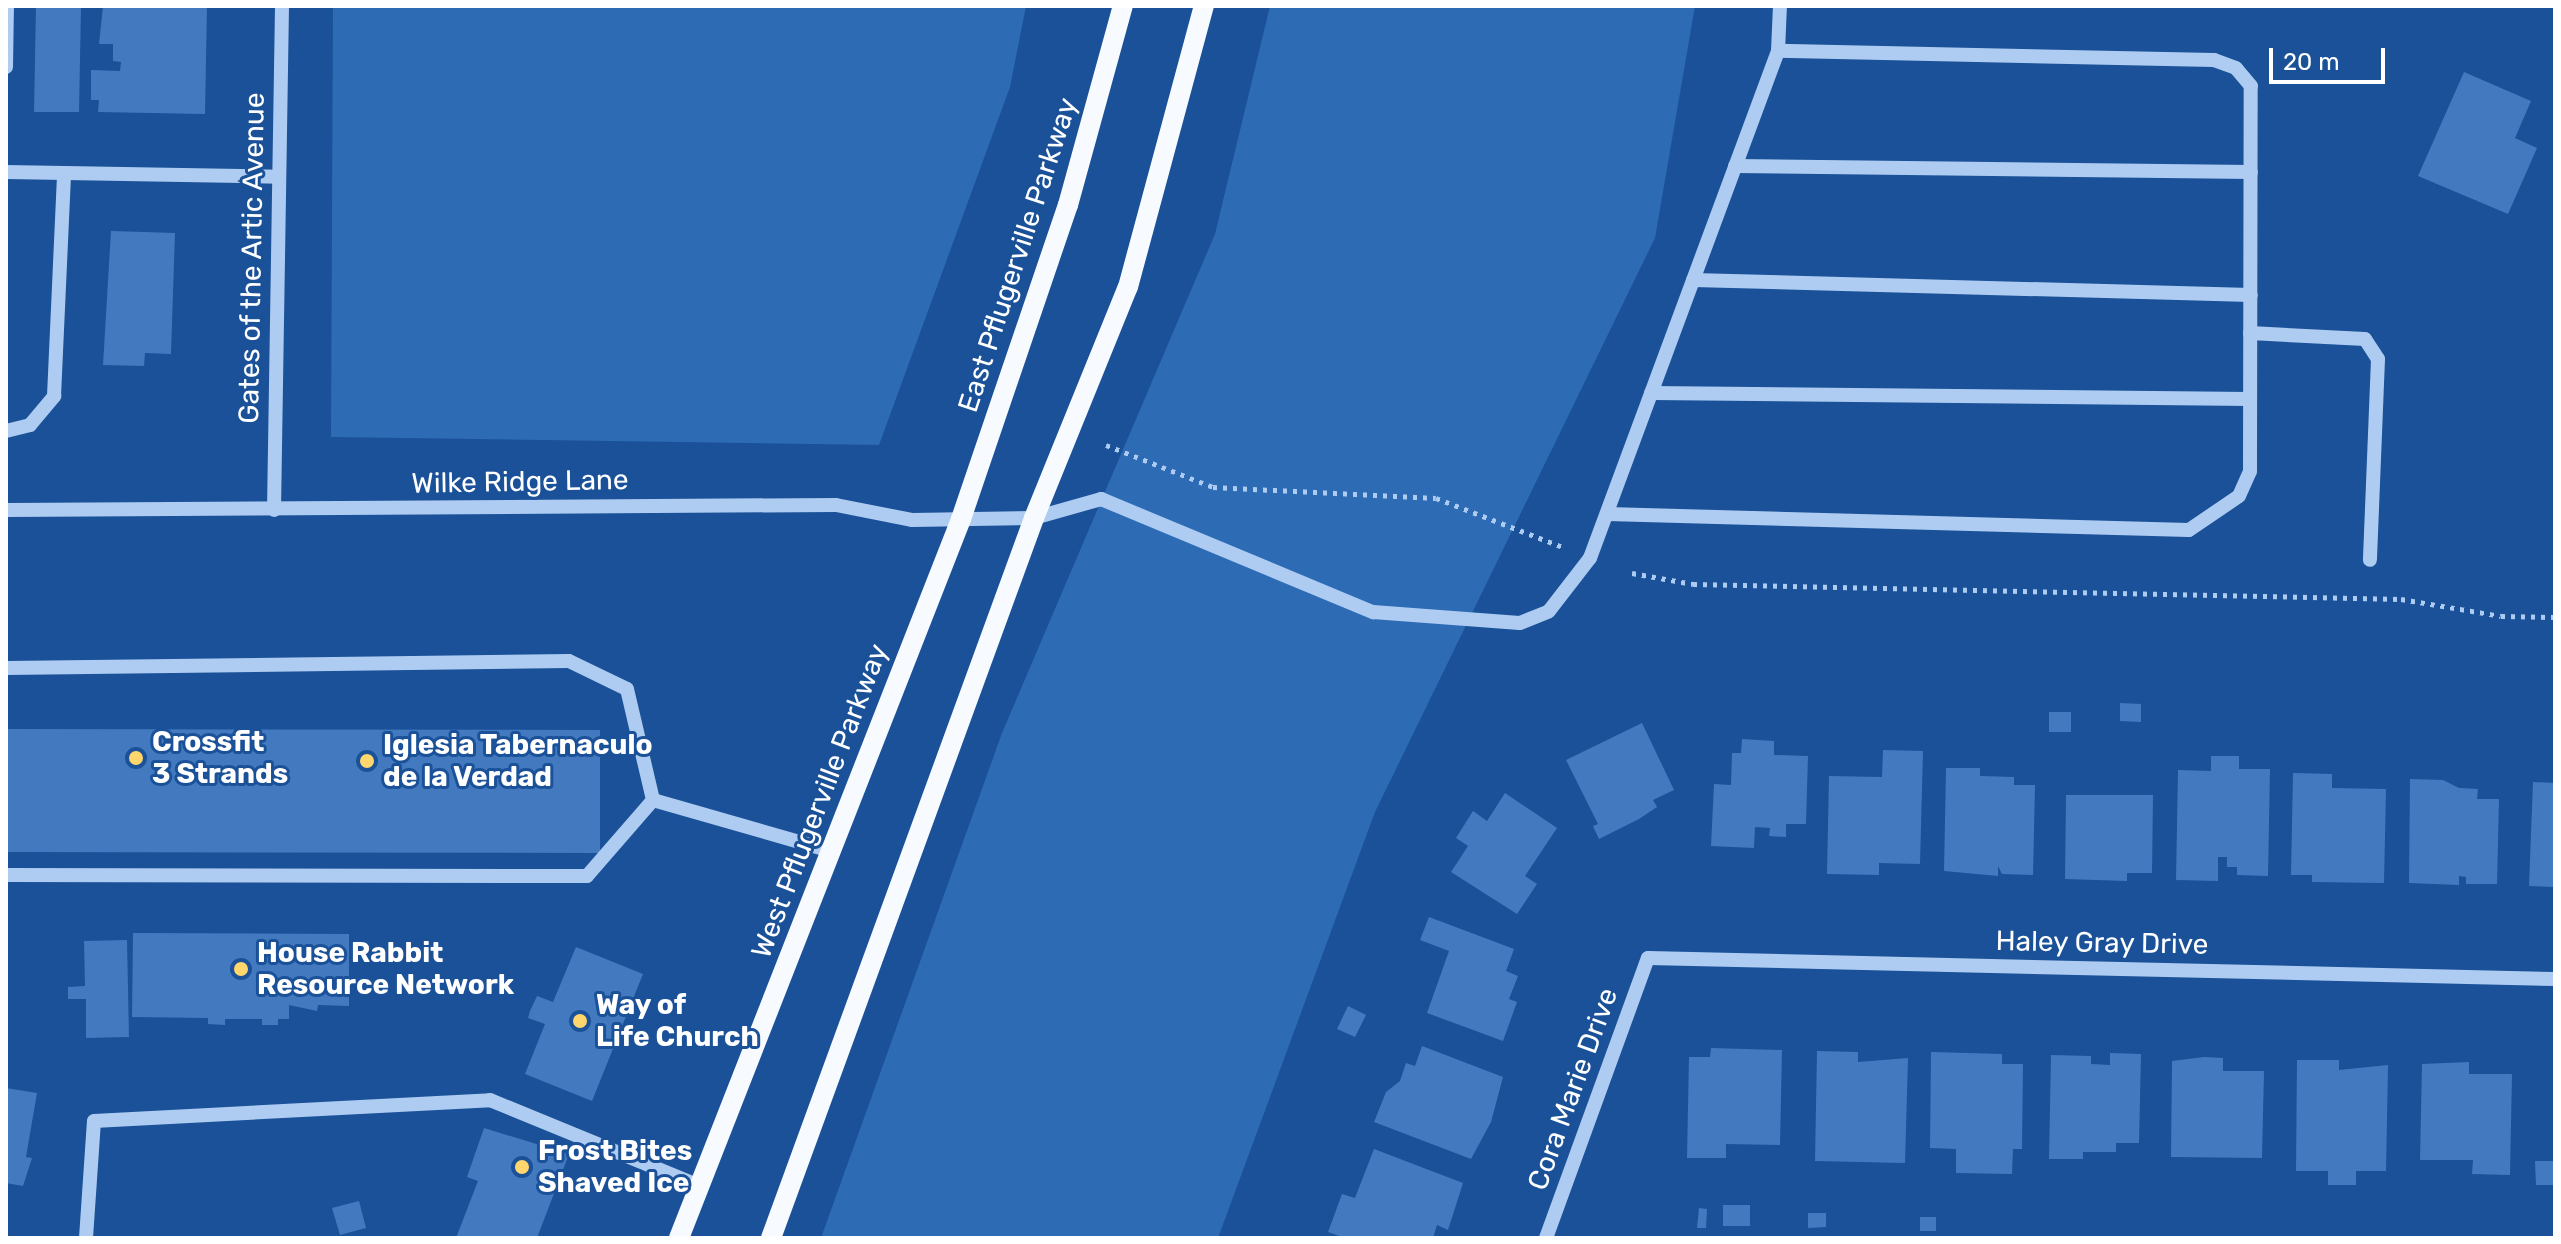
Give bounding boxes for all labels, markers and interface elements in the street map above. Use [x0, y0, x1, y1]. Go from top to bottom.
scale bar [2273, 32, 2389, 82]
text: 20 m [2283, 48, 2340, 76]
street label: Gates of the Artic Avenue [232, 91, 272, 425]
street label: East Pflugerville Parkway [951, 94, 1085, 416]
street label: Wilke Ridge Lane [411, 463, 629, 501]
street label: West Pflugerville Parkway [745, 639, 895, 963]
place label: Crossfit 3 Strands [152, 725, 288, 791]
place label: Iglesia Tabernaculo de la Verdad [383, 728, 653, 794]
marker: Crossfit 3 Strands [127, 749, 145, 767]
marker: Iglesia Tabernaculo de la Verdad [358, 752, 376, 770]
street label: Haley Gray Drive [1995, 924, 2209, 962]
place label: House Rabbit Resource Network [257, 936, 514, 1002]
marker: House Rabbit Resource Network [232, 960, 250, 978]
street label: Cora Marie Drive [1521, 983, 1625, 1195]
place label: Way of Life Church [596, 988, 759, 1054]
marker: Way of Life Church [571, 1012, 589, 1030]
place label: Frost Bites Shaved Ice [538, 1134, 692, 1200]
marker: Frost Bites Shaved Ice [513, 1158, 531, 1176]

